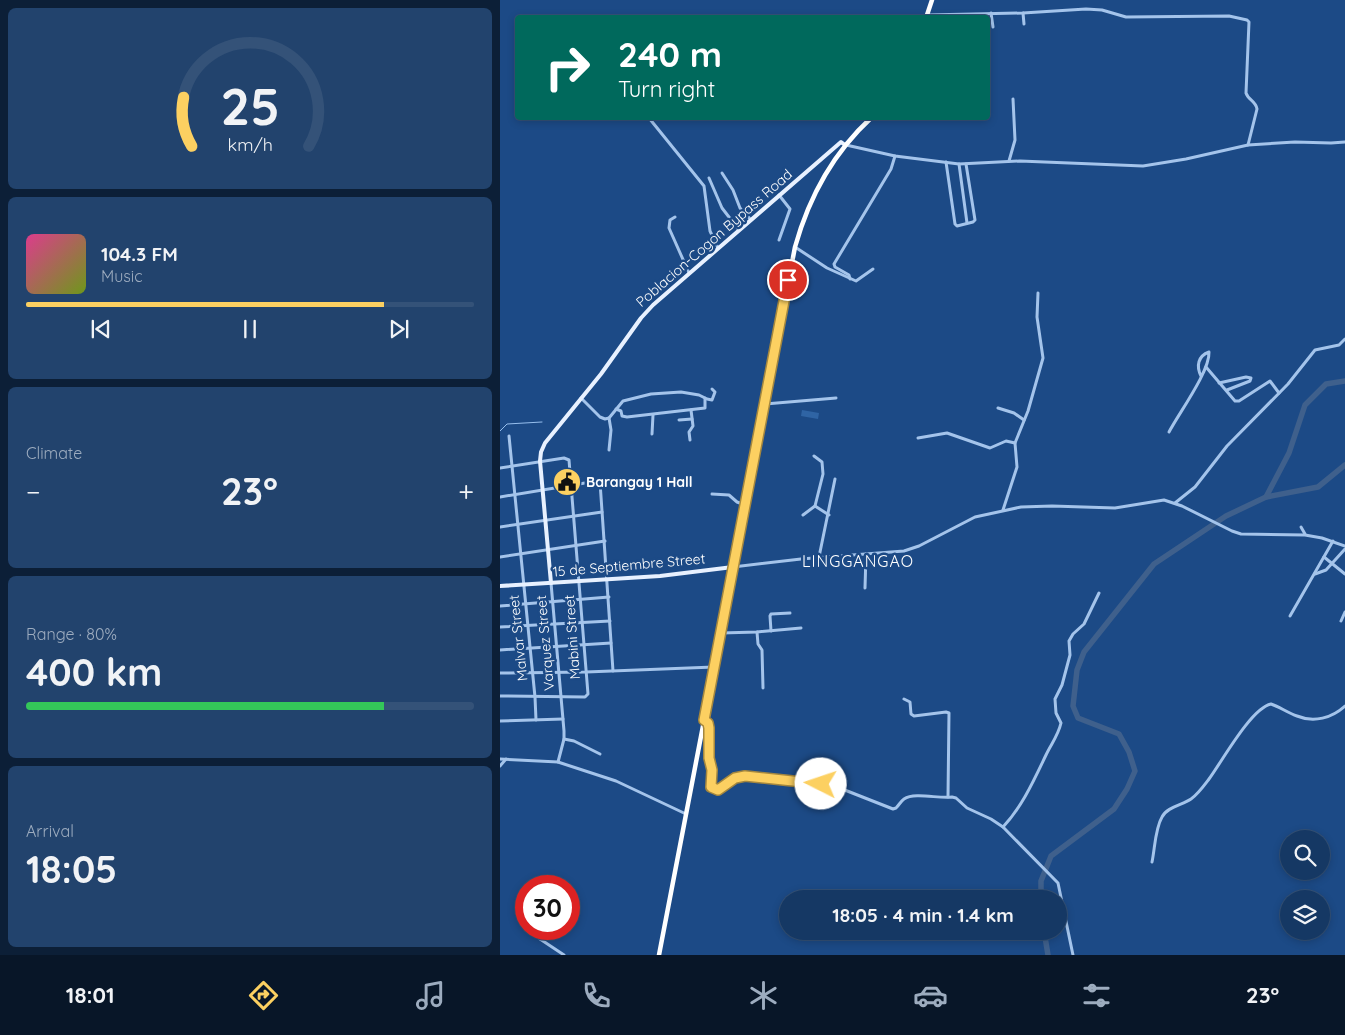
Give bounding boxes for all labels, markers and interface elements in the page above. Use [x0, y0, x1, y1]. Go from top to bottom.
text: 240 m [618, 32, 722, 76]
icon: right [535, 35, 600, 100]
text: 25 [220, 73, 280, 138]
text: Turn right [618, 75, 715, 103]
text: km/h [227, 133, 273, 155]
street label: Poblacion-Cogon Bypass Road [632, 165, 796, 311]
text: 104.3 FM [101, 242, 178, 266]
pin [767, 259, 809, 301]
text: Music [101, 266, 143, 286]
icon: arrive [774, 266, 802, 294]
icon: previous [87, 315, 115, 343]
icon: pause [236, 315, 264, 343]
icon: next [385, 315, 413, 343]
text: Climate [26, 443, 82, 463]
text: 23° [221, 467, 278, 515]
public building icon: Barangay 1 Hall [552, 467, 582, 497]
place label: Barangay 1 Hall [586, 473, 693, 491]
text: − [26, 474, 41, 509]
text: + [458, 474, 474, 509]
street label: 15 de Septiembre Street [552, 549, 706, 581]
district label: LINGGANGAO [802, 551, 914, 571]
street label: Malvar Street [505, 594, 531, 682]
street label: Varquez Street [532, 594, 558, 692]
street label: Mabini Street [560, 594, 584, 680]
text: Range · 80% [26, 624, 117, 644]
text: 400 km [26, 648, 162, 696]
position arrow [794, 757, 846, 809]
text: Arrival [26, 821, 74, 841]
map controls [1280, 830, 1330, 940]
button: search [1280, 830, 1330, 880]
text: 18:05 [26, 845, 117, 893]
speed limit sign: 30 [515, 875, 580, 940]
button: layers [1280, 890, 1330, 940]
text: 18:05 · 4 min · 1.4 km [832, 903, 1014, 927]
icon: directions [246, 978, 281, 1013]
icon: music [413, 978, 448, 1013]
icon: phone [579, 978, 614, 1013]
icon: climate [746, 978, 781, 1013]
icon: car [913, 978, 948, 1013]
icon: filters [1079, 978, 1114, 1013]
text: 18:01 [66, 981, 115, 1009]
text: 23° [1246, 981, 1279, 1009]

